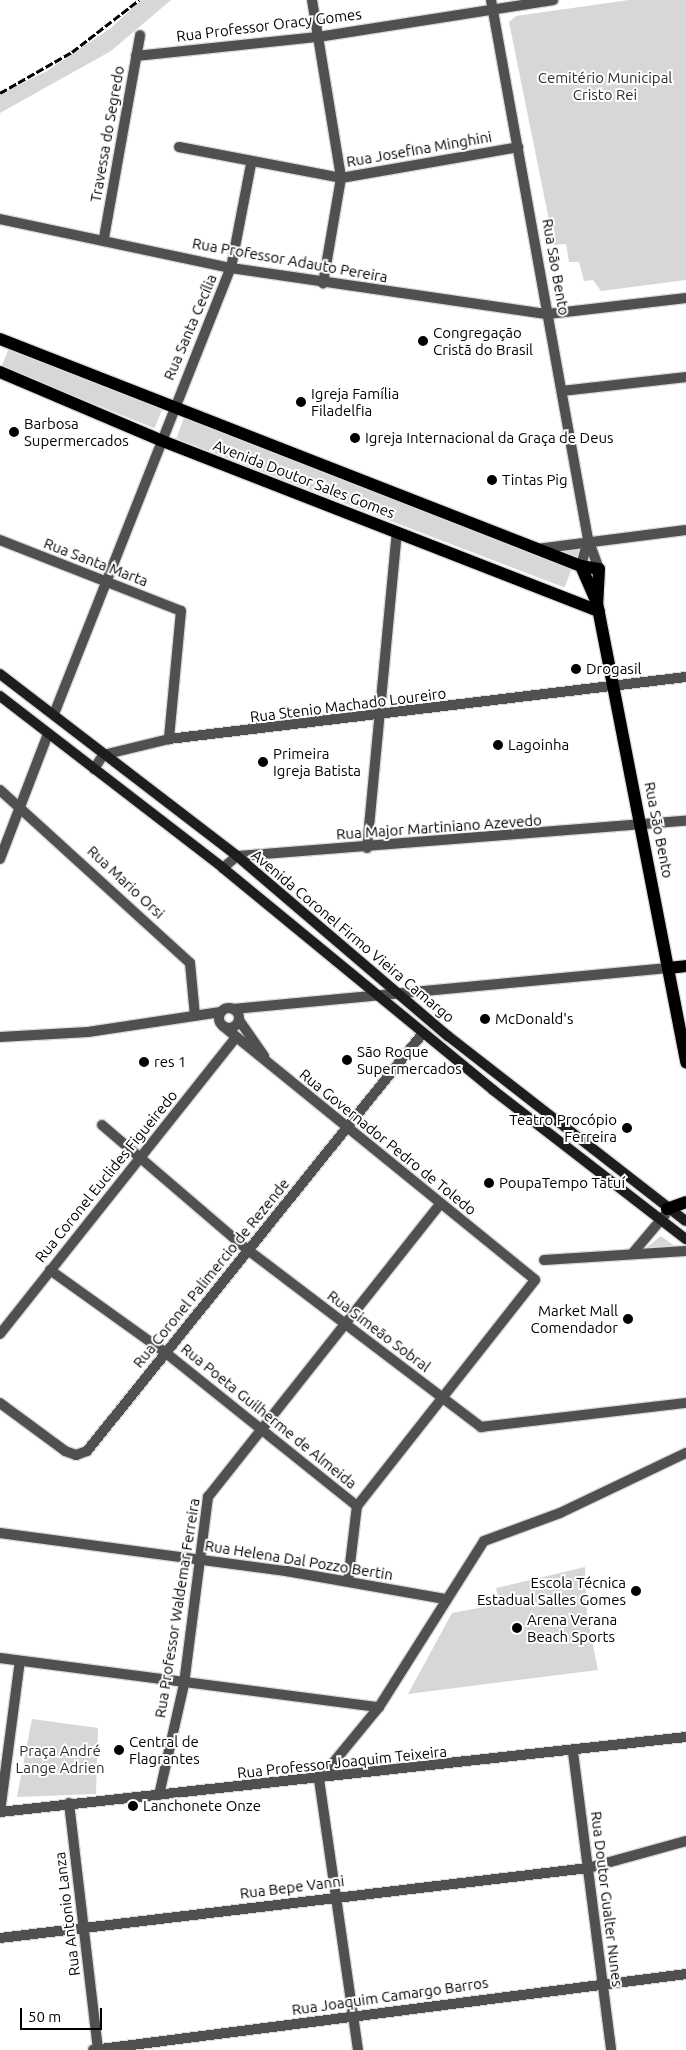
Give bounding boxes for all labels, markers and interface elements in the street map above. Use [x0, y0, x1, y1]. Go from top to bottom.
street label: Rua Professor Oracy Gomes [175, 5, 363, 45]
street label: Travessa do Segredo [86, 64, 128, 204]
park label: Cemitério Municipal Cristo Rei [538, 68, 672, 103]
street label: Rua Josefina Minghini [345, 127, 493, 171]
street label: Rua São Bento [539, 217, 573, 317]
street label: Rua Professor Adauto Pereira [191, 234, 389, 286]
street label: Rua Santa Cecília [160, 271, 220, 383]
place label: Congregação Cristã do Brasil [433, 323, 533, 358]
marker: Congregação Cristã do Brasil [417, 335, 429, 347]
place label: Igreja Família Filadelfia [311, 384, 399, 419]
marker: Igreja Família Filadelfia [295, 396, 307, 408]
place label: Barbosa Supermercados [24, 414, 129, 449]
marker: Barbosa Supermercados [8, 426, 20, 438]
place label: Igreja Internacional da Graça de Deus [365, 429, 614, 447]
marker: Igreja Internacional da Graça de Deus [349, 432, 361, 444]
street label: Avenida Doutor Sales Gomes [211, 436, 397, 522]
place label: Tintas Pig [502, 471, 568, 489]
marker: Tintas Pig [486, 474, 498, 486]
street label: Rua Santa Marta [41, 534, 151, 590]
place label: Drogasil [586, 660, 641, 678]
marker: Drogasil [570, 663, 582, 675]
street label: Rua Stenio Machado Loureiro [249, 684, 447, 726]
place label: Lagoinha [508, 736, 569, 754]
marker: Lagoinha [492, 739, 504, 751]
place label: Primeira Igreja Batista [273, 744, 361, 779]
marker: Primeira Igreja Batista [257, 756, 269, 768]
street label: Rua São Bento [641, 780, 677, 880]
street label: Rua Major Martiniano Azevedo [336, 811, 542, 843]
street label: Rua Mario Orsi [84, 842, 168, 922]
street label: Avenida Coronel Firmo Vieira Camargo [248, 846, 458, 1026]
place label: McDonald's [495, 1010, 573, 1028]
marker: McDonald's [479, 1013, 491, 1025]
place label: São Roque Supermercados [357, 1042, 462, 1077]
place label: res 1 [154, 1053, 186, 1071]
marker: São Roque Supermercados [341, 1054, 353, 1066]
marker: res 1 [138, 1056, 150, 1068]
street label: Rua Governador Pedro de Toledo [296, 1065, 480, 1219]
street label: Rua Coronel Euclides Figueiredo [31, 1086, 181, 1266]
place label: Teatro Procópio Ferreira [509, 1110, 617, 1145]
marker: Teatro Procópio Ferreira [621, 1122, 633, 1134]
place label: PoupaTempo Tatuí [499, 1174, 625, 1192]
street label: Rua Coronel Palimercio de Rezende [129, 1175, 293, 1371]
marker: PoupaTempo Tatuí [483, 1177, 495, 1189]
street label: Rua Simeão Sobral [324, 1286, 434, 1376]
place label: Market Mall Comendador [531, 1301, 618, 1336]
marker: Market Mall Comendador [622, 1313, 634, 1325]
street label: Rua Poeta Guilherme de Almeida [178, 1340, 360, 1492]
street label: Rua Professor Waldemar Ferreira [151, 1497, 203, 1719]
street label: Rua Helena Dal Pozzo Bertin [204, 1536, 394, 1584]
place label: Escola Técnica Estadual Salles Gomes [477, 1573, 626, 1608]
marker: Escola Técnica Estadual Salles Gomes [630, 1585, 642, 1597]
place label: Arena Verana Beach Sports [527, 1610, 617, 1645]
marker: Arena Verana Beach Sports [511, 1622, 523, 1634]
place label: Central de Flagrantes [129, 1732, 200, 1767]
park label: Praça André Lange Adrien [16, 1741, 104, 1776]
street label: Rua Professor Joaquim Teixeira [236, 1742, 448, 1782]
marker: Central de Flagrantes [113, 1744, 125, 1756]
place label: Lanchonete Onze [143, 1797, 261, 1815]
marker: Lanchonete Onze [127, 1800, 139, 1812]
street label: Rua Doutor Gualter Nunes [587, 1810, 627, 1988]
street label: Rua Antonio Lanza [50, 1851, 84, 1977]
street label: Rua Bepe Vanni [239, 1872, 345, 1902]
street label: Rua Joaquim Camargo Barros [291, 1973, 489, 2019]
scale bar [22, 1998, 105, 2030]
text: 50 m [28, 2008, 61, 2025]

